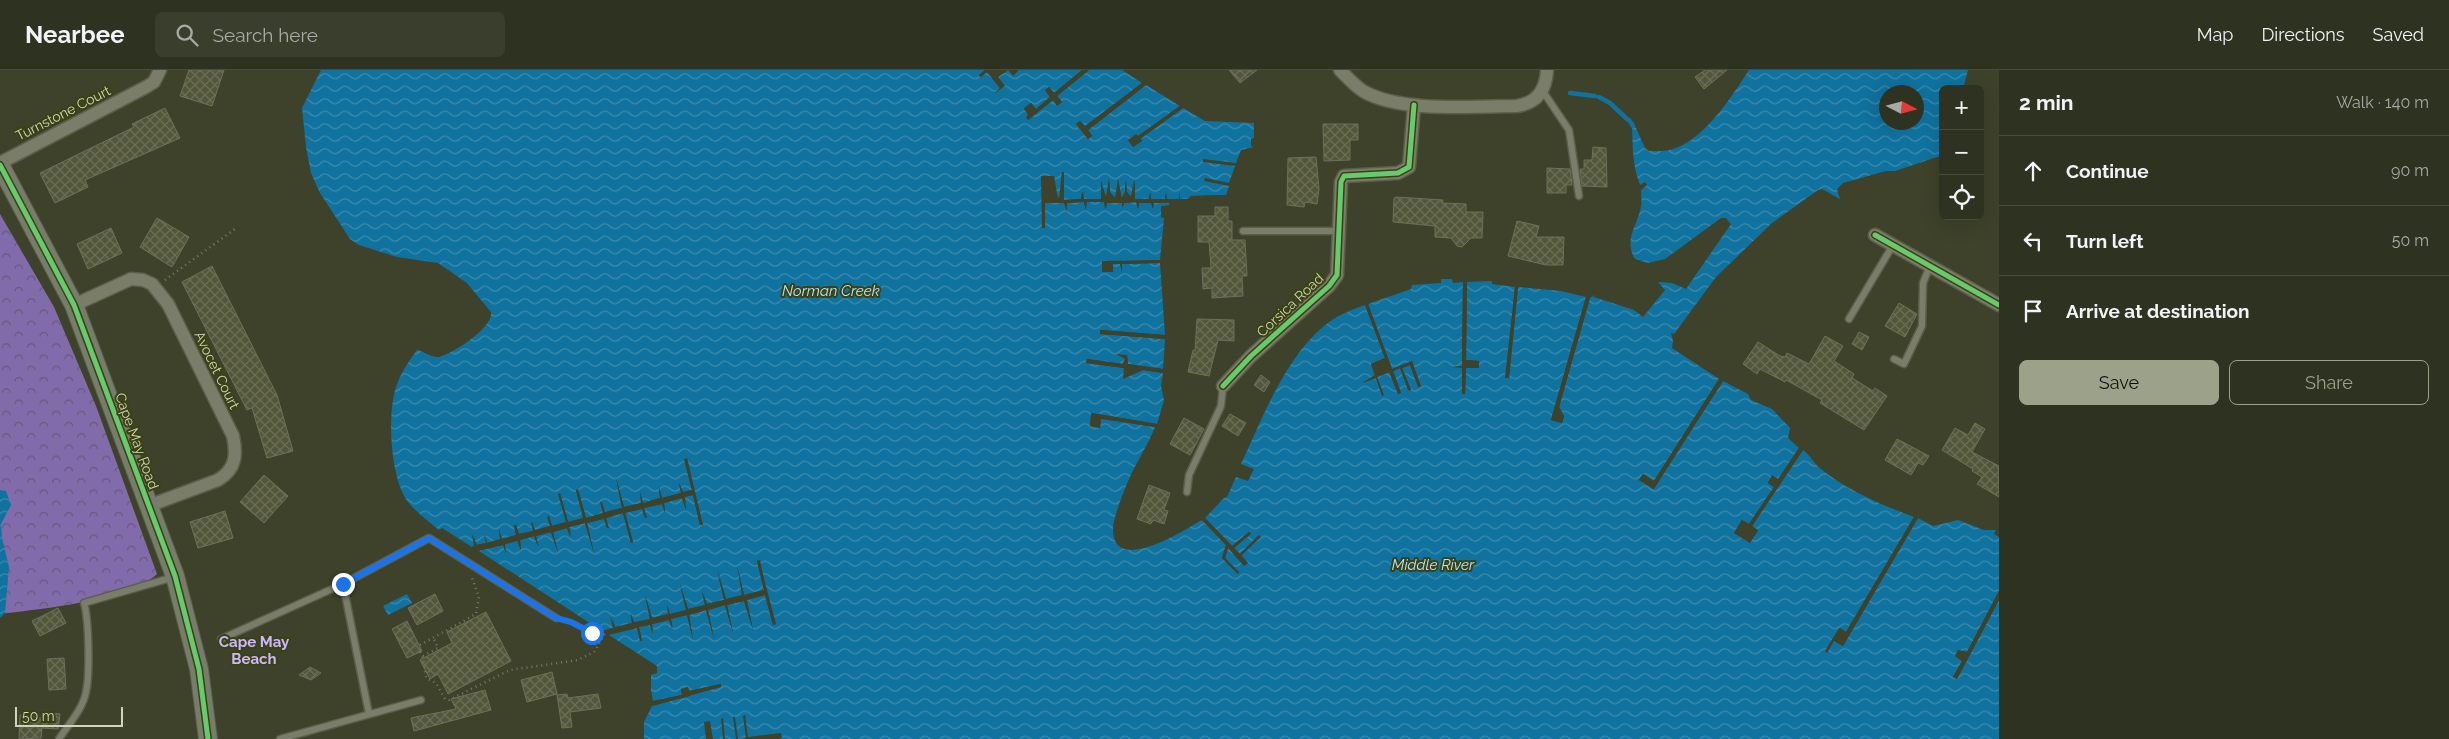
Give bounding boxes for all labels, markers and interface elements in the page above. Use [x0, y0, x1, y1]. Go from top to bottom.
search box [155, 12, 505, 57]
text: Nearbee [25, 20, 125, 49]
icon: search [173, 21, 201, 49]
text: Search here [213, 24, 318, 46]
text: Map [2197, 24, 2233, 45]
text: Directions [2261, 24, 2345, 45]
text: Saved [2373, 24, 2424, 45]
street label: Turnstone Court [13, 82, 113, 144]
north arrow [1879, 85, 1924, 130]
map controls [1939, 85, 1984, 220]
button: + [1939, 85, 1984, 130]
text: 2 min [2019, 90, 2073, 115]
text: Walk · 140 m [2336, 93, 2429, 112]
button: − [1939, 130, 1984, 175]
icon: ahead [2019, 157, 2047, 185]
text: Continue [2066, 160, 2149, 182]
text: 90 m [2391, 161, 2429, 180]
button: locate [1939, 175, 1984, 220]
icon: left [2019, 227, 2047, 255]
text: Turn left [2066, 230, 2143, 252]
text: 50 m [2392, 231, 2429, 250]
street label: Corsica Road [1253, 270, 1327, 340]
water label: Norman Creek [782, 282, 880, 300]
icon: arrive [2019, 297, 2047, 325]
text: Arrive at destination [2066, 300, 2250, 322]
street label: Avocet Court [191, 329, 243, 412]
button: Save [2019, 360, 2219, 405]
button: Share [2229, 360, 2429, 405]
street label: Cape May Road [112, 391, 162, 491]
water label: Middle River [1392, 556, 1475, 574]
route end [332, 573, 355, 596]
route start [581, 622, 604, 645]
district label: Cape May Beach [219, 633, 290, 668]
scale bar [15, 704, 122, 727]
text: 50 m [22, 708, 55, 724]

